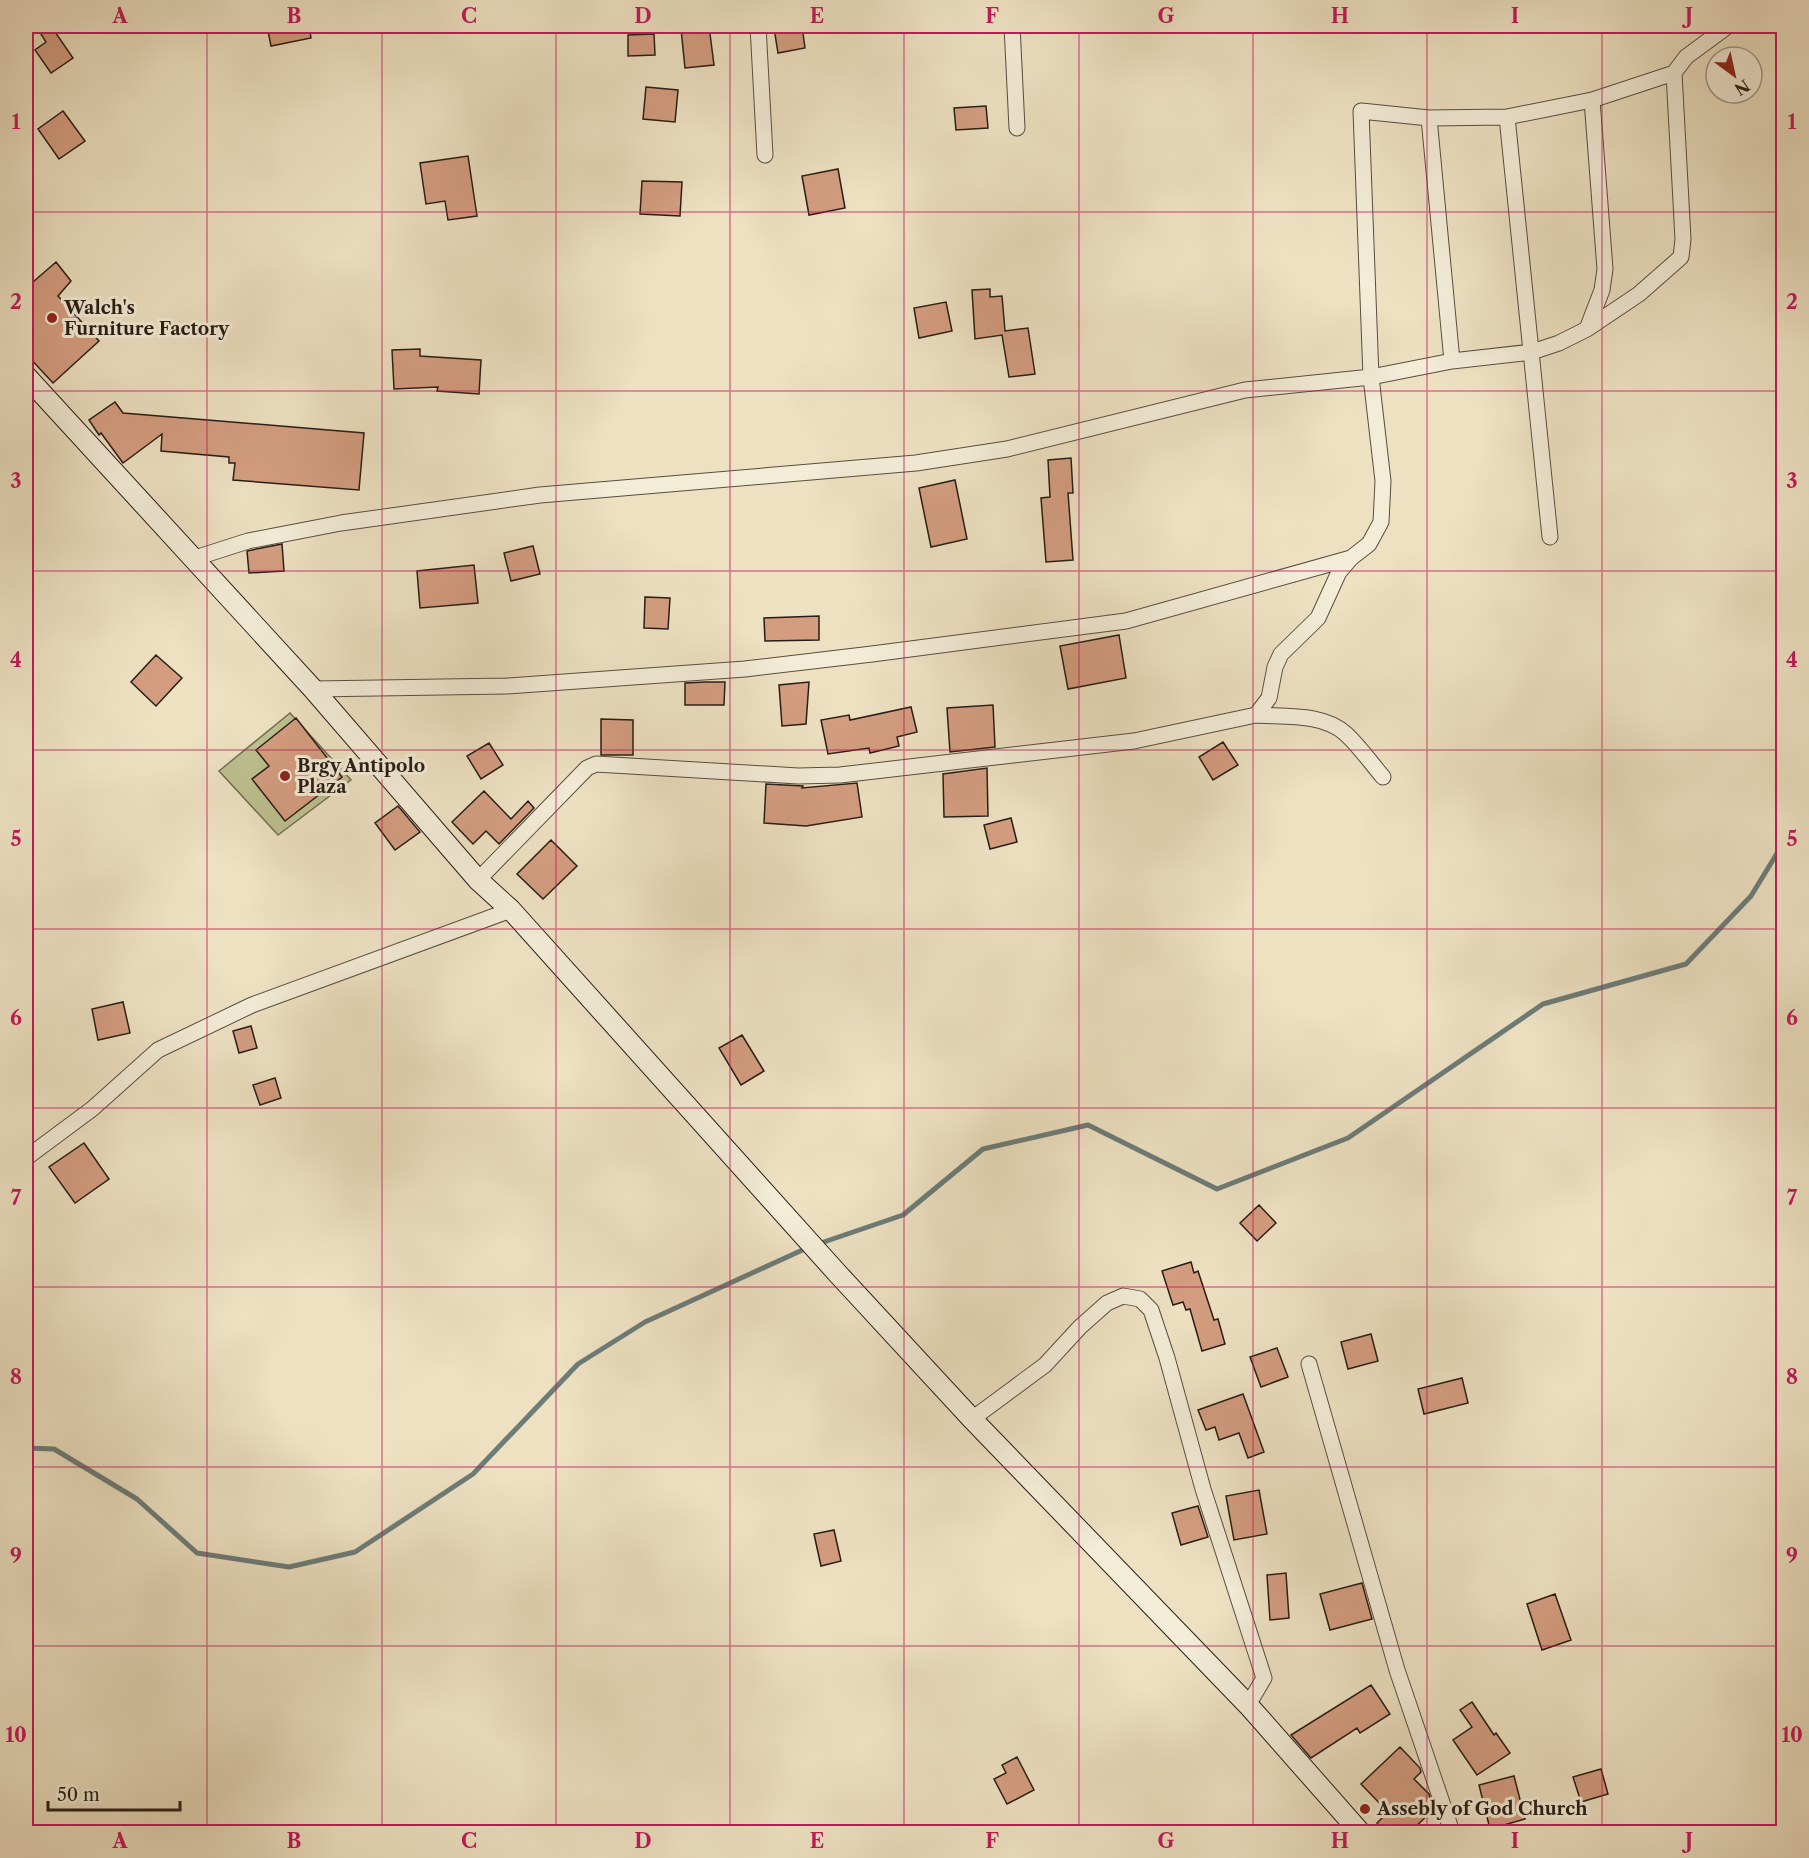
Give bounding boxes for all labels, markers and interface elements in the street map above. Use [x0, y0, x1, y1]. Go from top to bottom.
text: A [111, 4, 128, 28]
text: B [287, 4, 302, 28]
text: C [461, 4, 477, 28]
text: D [634, 4, 652, 28]
text: E [810, 4, 824, 28]
text: F [985, 4, 999, 28]
text: G [1158, 4, 1175, 28]
text: H [1331, 4, 1349, 28]
text: I [1511, 4, 1519, 28]
text: J [1681, 4, 1693, 28]
north arrow [1704, 45, 1764, 105]
text: N [1731, 75, 1753, 100]
text: 1 [12, 110, 21, 134]
text: 1 [1788, 110, 1797, 134]
text: 2 [10, 290, 22, 314]
text: 2 [1786, 290, 1798, 314]
place label: Walch's Furniture Factory [63, 297, 230, 340]
marker: Walch's Furniture Factory [45, 311, 59, 325]
text: 3 [10, 469, 22, 493]
text: 3 [1786, 469, 1798, 493]
text: 4 [10, 648, 22, 672]
text: 4 [1786, 648, 1798, 672]
place label: Brgy Antipolo Plaza [297, 755, 425, 798]
marker: Brgy Antipolo Plaza [278, 769, 292, 783]
text: 5 [10, 827, 22, 851]
text: 5 [1786, 827, 1798, 851]
text: 6 [10, 1006, 22, 1030]
text: 6 [1786, 1006, 1798, 1030]
text: 7 [11, 1186, 22, 1210]
text: 7 [1787, 1186, 1798, 1210]
text: 8 [10, 1365, 22, 1389]
text: 8 [1786, 1365, 1798, 1389]
text: 9 [10, 1544, 22, 1568]
text: 9 [1786, 1544, 1798, 1568]
text: 10 [5, 1723, 27, 1747]
text: 10 [1781, 1723, 1803, 1747]
scale bar [48, 1774, 180, 1812]
text: 50 m [57, 1784, 100, 1806]
place label: Assebly of God Church [1376, 1798, 1588, 1820]
marker: Assebly of God Church [1358, 1802, 1372, 1816]
text: A [111, 1829, 128, 1853]
text: B [287, 1829, 302, 1853]
text: C [461, 1829, 477, 1853]
text: D [634, 1829, 652, 1853]
text: E [810, 1829, 824, 1853]
text: F [985, 1829, 999, 1853]
text: G [1158, 1829, 1175, 1853]
text: H [1331, 1829, 1349, 1853]
text: I [1511, 1829, 1519, 1853]
text: J [1681, 1829, 1693, 1853]

